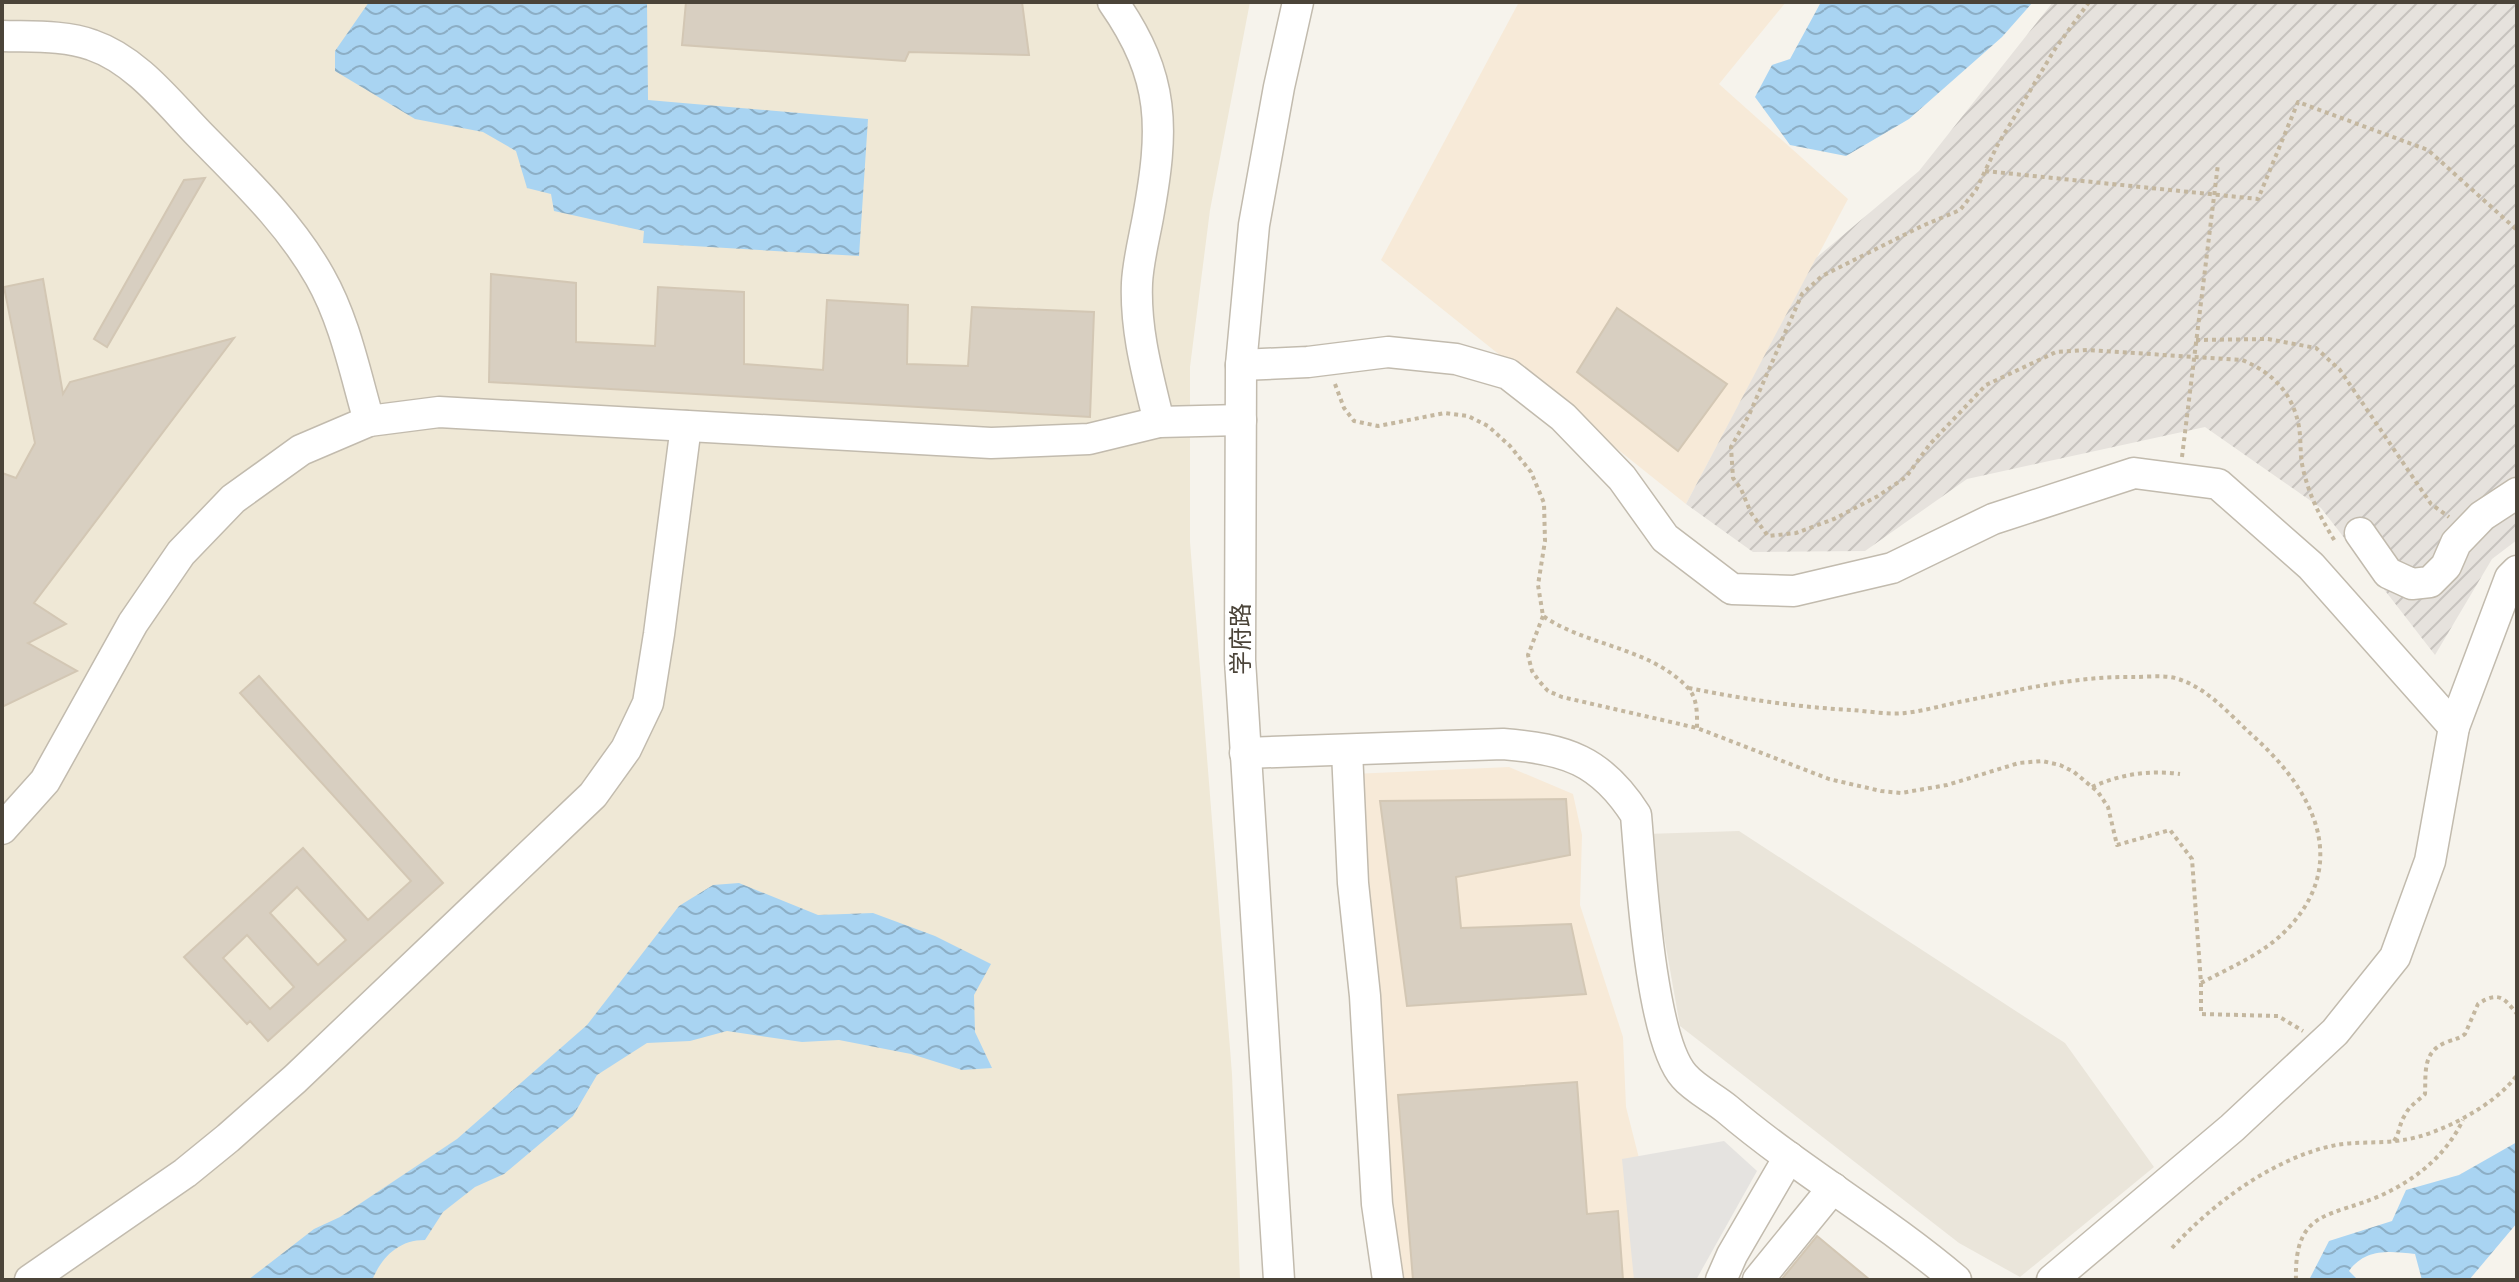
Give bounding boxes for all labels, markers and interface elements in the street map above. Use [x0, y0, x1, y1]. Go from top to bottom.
street label: 学府路 [1227, 603, 1254, 675]

